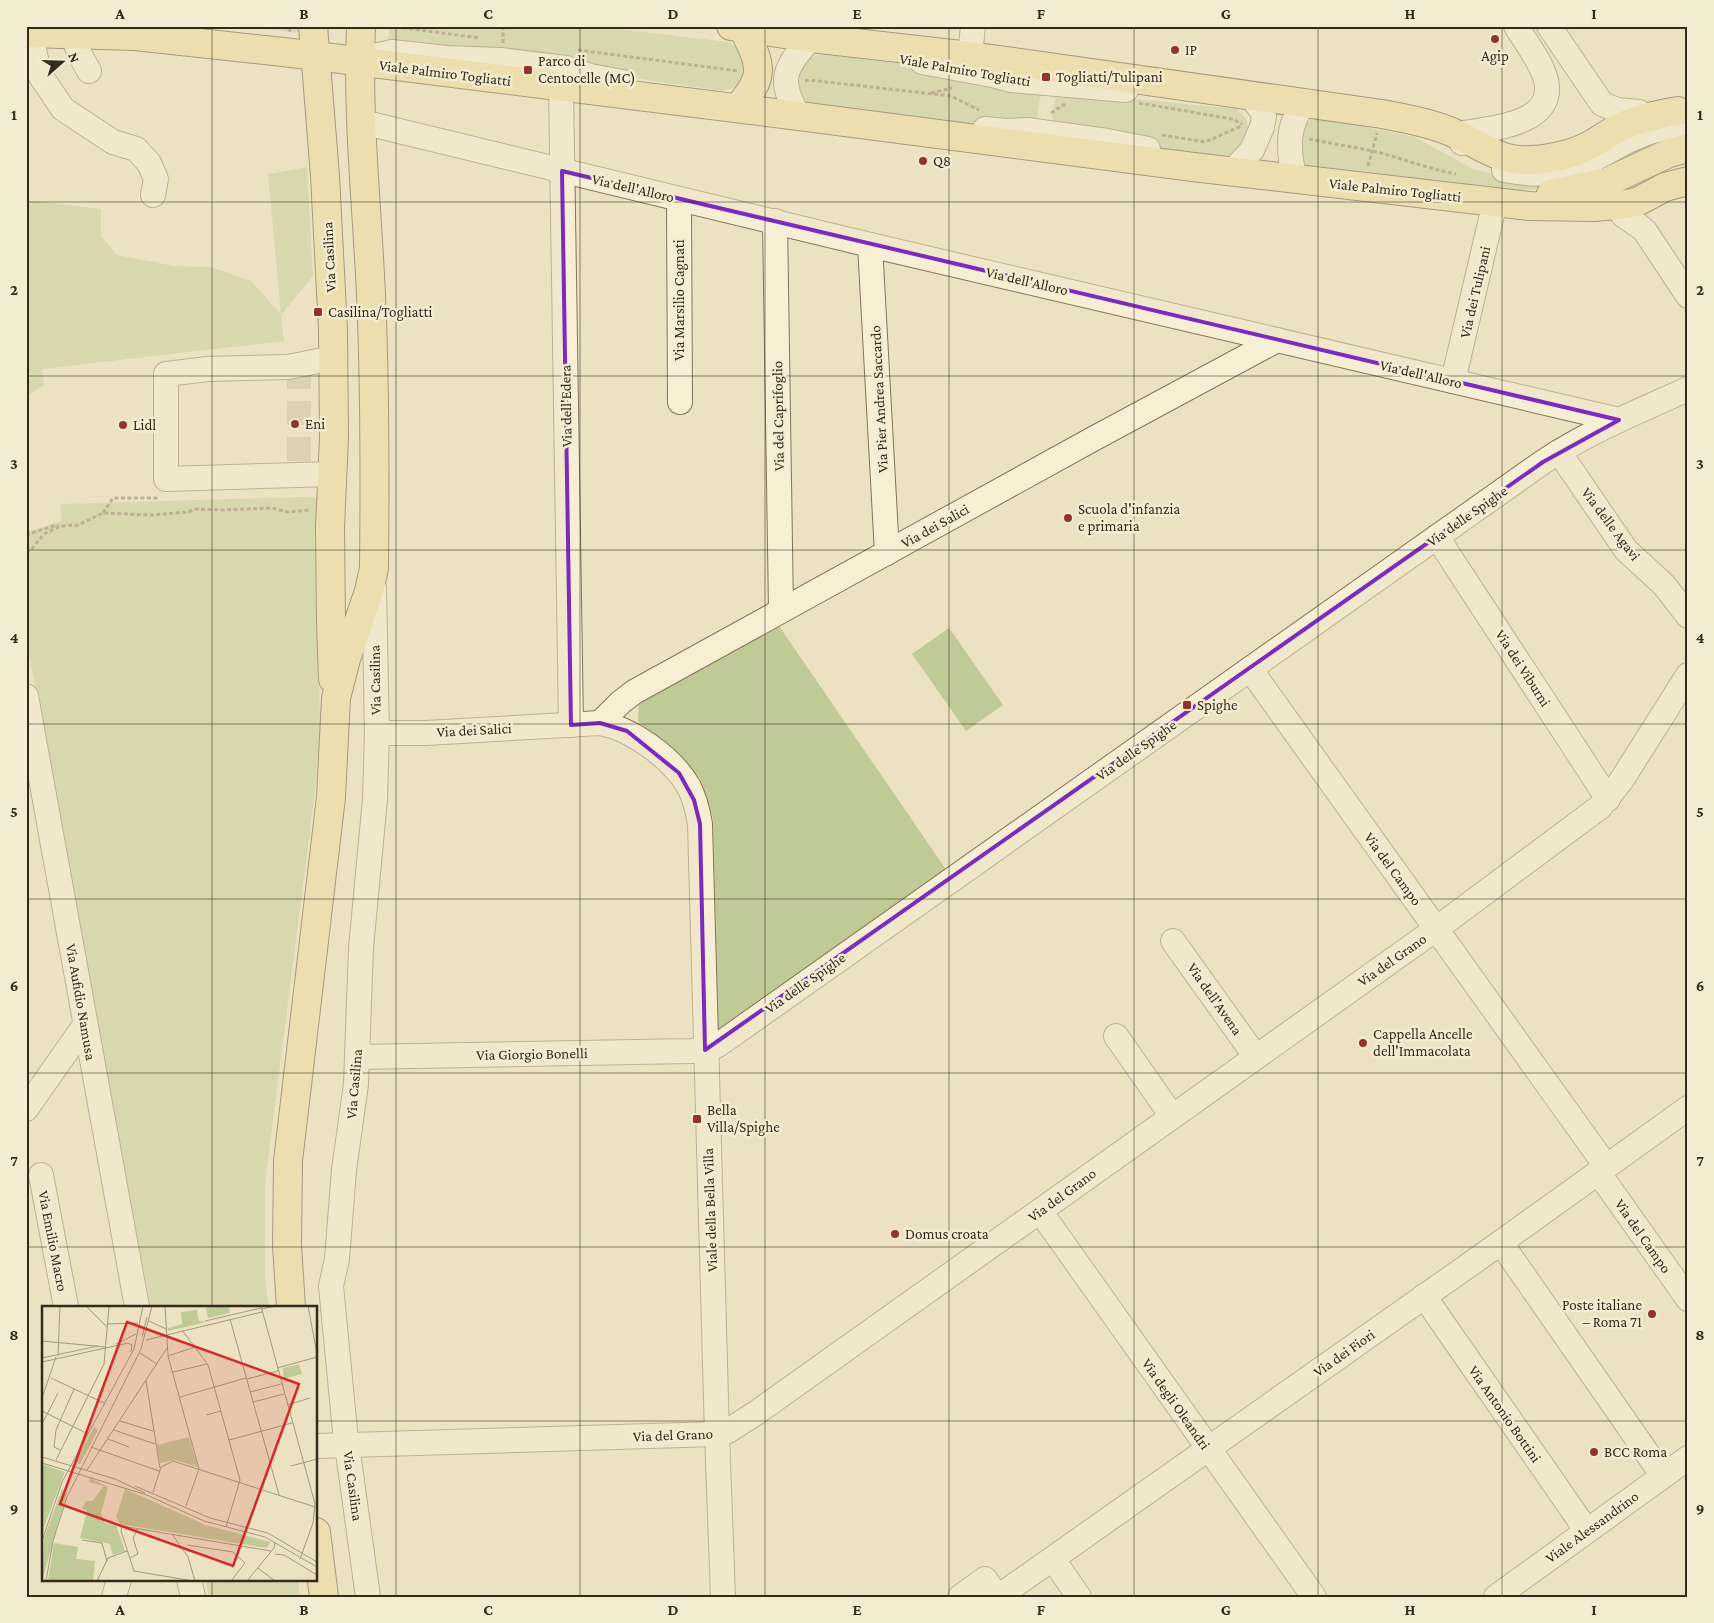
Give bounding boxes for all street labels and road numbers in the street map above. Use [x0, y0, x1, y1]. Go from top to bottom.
street label: Viale Palmiro Togliatti [898, 51, 1032, 90]
street label: Viale Palmiro Togliatti [378, 57, 512, 90]
street label: Via dell'Alloro [590, 171, 676, 205]
street label: Viale Palmiro Togliatti [1328, 175, 1462, 206]
street label: Via Casilina [319, 221, 339, 293]
street label: Via Marsilio Cagnati [671, 239, 688, 361]
street label: Via dei Tulipani [1457, 244, 1494, 340]
street label: Via dell'Alloro [984, 264, 1070, 298]
street label: Via Pier Andrea Saccardo [867, 325, 891, 473]
street label: Via dell'Alloro [1378, 357, 1464, 391]
street label: Via del Caprifoglio [769, 361, 788, 471]
street label: Via dell'Edera [557, 365, 575, 447]
street label: Via delle Spighe [1424, 482, 1511, 550]
street label: Via delle Agavi [1578, 484, 1644, 564]
street label: Via dei Salici [898, 501, 972, 551]
street label: Via dei Viburni [1492, 627, 1554, 710]
street label: Via Casilina [366, 645, 384, 715]
street label: Via delle Spighe [1093, 716, 1180, 784]
street label: Via dei Salici [436, 720, 512, 740]
street label: Via del Campo [1360, 829, 1425, 909]
street label: Via del Grano [1355, 930, 1429, 990]
street label: Via Aufidio Namusa [63, 943, 99, 1062]
street label: Via delle Spighe [762, 949, 849, 1017]
street label: Via dell'Avena [1184, 960, 1246, 1038]
street label: Via Giorgio Bonelli [476, 1045, 588, 1064]
street label: Via Casilina [343, 1048, 365, 1120]
street label: Viale della Bella Villa [700, 1148, 720, 1272]
street label: Via del Grano [1025, 1165, 1099, 1225]
street label: Via Emilio Macro [35, 1189, 71, 1293]
street label: Via del Campo [1611, 1196, 1674, 1277]
street label: Via dei Fiori [1310, 1326, 1378, 1380]
street label: Via degli Oleandri [1138, 1356, 1213, 1453]
street label: Via Antonio Bottini [1466, 1362, 1544, 1466]
street label: Via del Grano [633, 1426, 713, 1444]
street label: Via Casilina [340, 1450, 366, 1522]
street label: Viale Alessandrino [1542, 1488, 1642, 1566]

